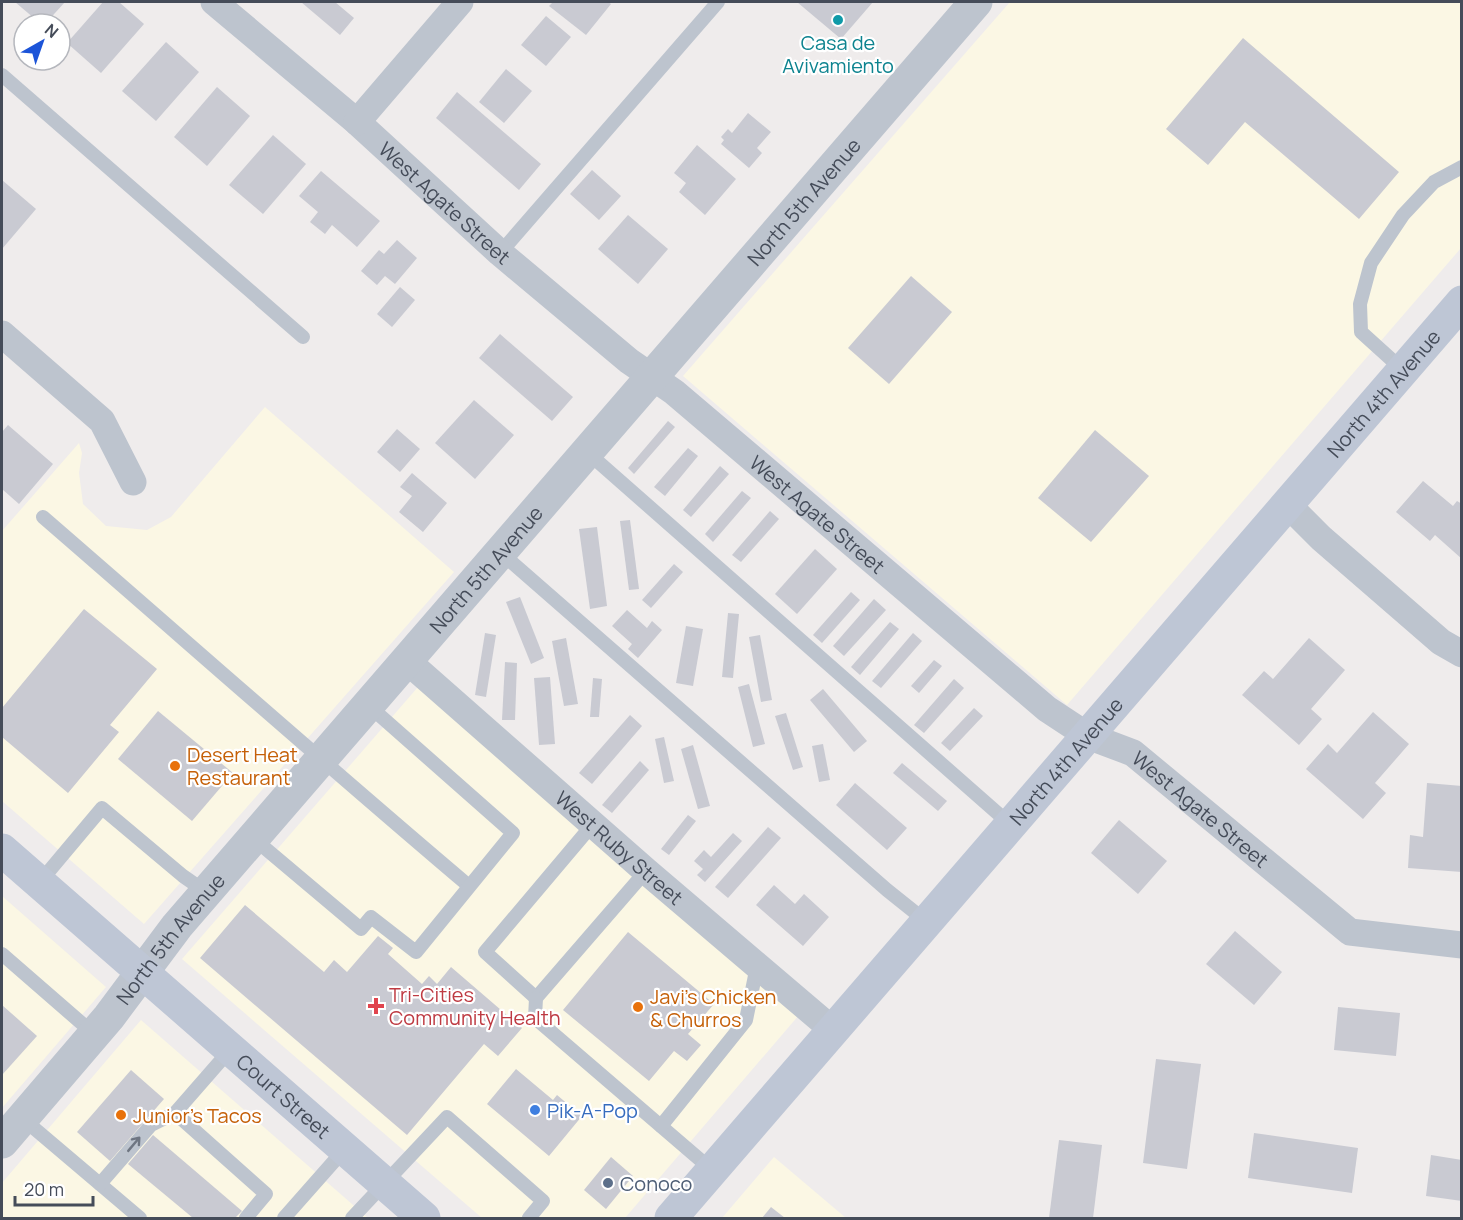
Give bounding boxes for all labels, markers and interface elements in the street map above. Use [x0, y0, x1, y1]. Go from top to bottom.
north arrow [12, 12, 72, 72]
marker: Casa de Avivamiento [831, 13, 845, 27]
text: N [40, 18, 63, 43]
place label: Casa de Avivamiento [782, 29, 894, 79]
street label: North 5th Avenue [741, 132, 866, 271]
street label: West Agate Street [373, 135, 516, 270]
street label: North 4th Avenue [1321, 323, 1446, 463]
street label: West Agate Street [744, 449, 891, 579]
street label: North 5th Avenue [423, 499, 548, 639]
street label: North 4th Avenue [1003, 691, 1129, 831]
place label: Desert Heat Restaurant [187, 741, 298, 791]
street label: West Agate Street [1127, 745, 1275, 873]
marker: Desert Heat Restaurant [168, 759, 182, 773]
street label: West Ruby Street [550, 784, 689, 910]
street label: North 5th Avenue [110, 867, 231, 1010]
place label: Tri-Cities Community Health [389, 981, 561, 1031]
place label: Javi's Chicken & Churros [650, 983, 776, 1033]
marker: Tri-Cities Community Health [367, 997, 385, 1015]
marker: Javi's Chicken & Churros [631, 1000, 645, 1014]
street label: Court Street [231, 1047, 336, 1144]
place label: Pik-A-Pop [547, 1097, 638, 1124]
place label: Junior's Tacos [133, 1102, 262, 1129]
marker: Pik-A-Pop [528, 1103, 542, 1117]
marker: Junior's Tacos [114, 1108, 128, 1122]
one-way arrow [127, 1137, 141, 1152]
scale bar [15, 1169, 93, 1207]
place label: Conoco [620, 1170, 693, 1197]
marker: Conoco [601, 1176, 615, 1190]
text: 20 m [24, 1177, 64, 1201]

